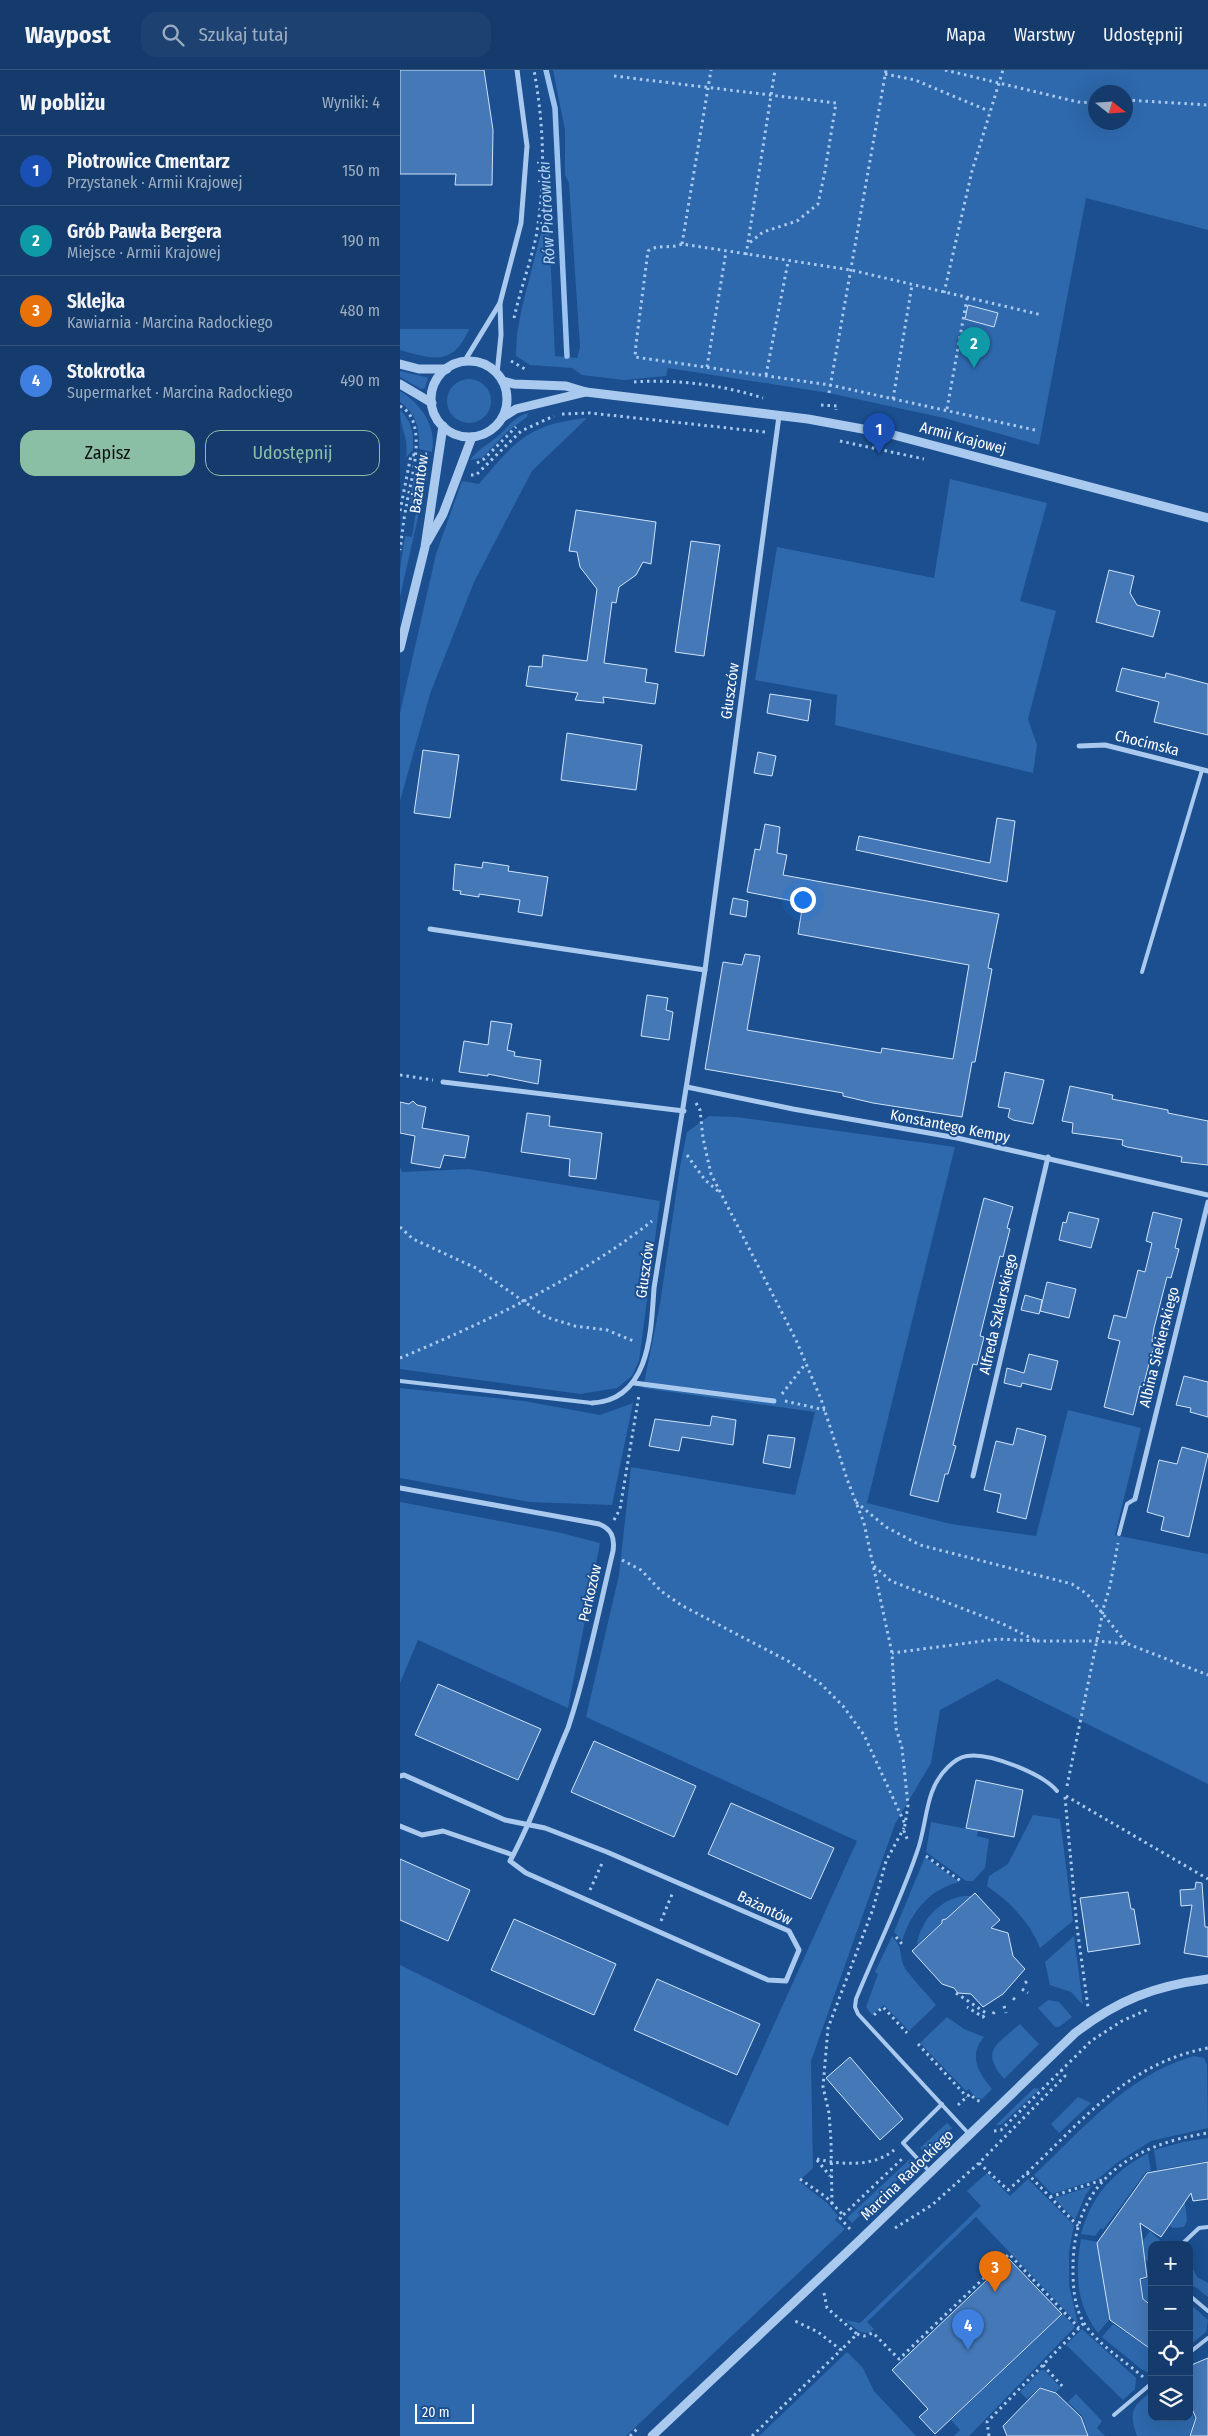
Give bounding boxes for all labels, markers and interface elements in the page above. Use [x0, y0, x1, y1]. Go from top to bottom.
search box [141, 12, 491, 57]
text: Waypost [25, 21, 111, 49]
icon: search [159, 21, 187, 49]
text: Szukaj tutaj [199, 23, 288, 46]
text: Mapa [946, 24, 986, 46]
text: Warstwy [1014, 24, 1075, 46]
text: Udostępnij [1103, 24, 1183, 46]
north arrow [1088, 85, 1133, 130]
text: W pobliżu [20, 90, 105, 116]
text: Wyniki: 4 [322, 93, 380, 112]
text: Piotrowice Cmentarz [67, 150, 230, 173]
text: 1 [33, 161, 39, 180]
text: 150 m [342, 161, 380, 180]
water label: Rów Piotrowicki [534, 161, 559, 265]
text: Przystanek · Armii Krajowej [67, 173, 243, 192]
text: Grób Pawła Bergera [67, 220, 222, 243]
text: 2 [32, 231, 40, 250]
text: 190 m [342, 231, 380, 250]
text: Miejsce · Armii Krajowej [67, 243, 221, 262]
text: Sklejka [67, 290, 125, 313]
text: 3 [32, 301, 40, 320]
text: 480 m [340, 301, 380, 320]
text: Kawiarnia · Marcina Radockiego [67, 313, 273, 332]
pin: 2 [958, 327, 990, 368]
text: Stokrotka [67, 360, 145, 383]
text: 4 [32, 371, 40, 390]
text: 490 m [340, 371, 380, 390]
text: Supermarket · Marcina Radockiego [67, 383, 293, 402]
pin: 1 [863, 413, 895, 454]
street label: Armii Krajowej [918, 418, 1008, 458]
button: Zapisz [20, 430, 195, 476]
button: Udostępnij [205, 430, 380, 476]
street label: Bażantów [406, 453, 432, 514]
street label: Głuszców [717, 661, 743, 720]
street label: Chocimska [1113, 726, 1181, 760]
your location [790, 887, 816, 913]
street label: Konstantego Kempy [889, 1106, 1012, 1146]
street label: Głuszców [632, 1240, 658, 1299]
street label: Alfreda Szklarskiego [975, 1252, 1021, 1376]
street label: Albina Siekierskiego [1135, 1285, 1183, 1409]
street label: Perkozów [575, 1562, 605, 1623]
street label: Bażantów [735, 1887, 796, 1929]
street label: Marcina Radockiego [857, 2126, 957, 2224]
map controls [1148, 2241, 1193, 2421]
button: + [1148, 2241, 1193, 2286]
pin: 3 [979, 2251, 1011, 2292]
button: − [1148, 2286, 1193, 2331]
pin: 4 [952, 2309, 984, 2350]
button: locate [1148, 2331, 1193, 2376]
button: layers [1148, 2376, 1193, 2421]
scale bar [415, 2401, 474, 2424]
text: 20 m [422, 2404, 450, 2421]

